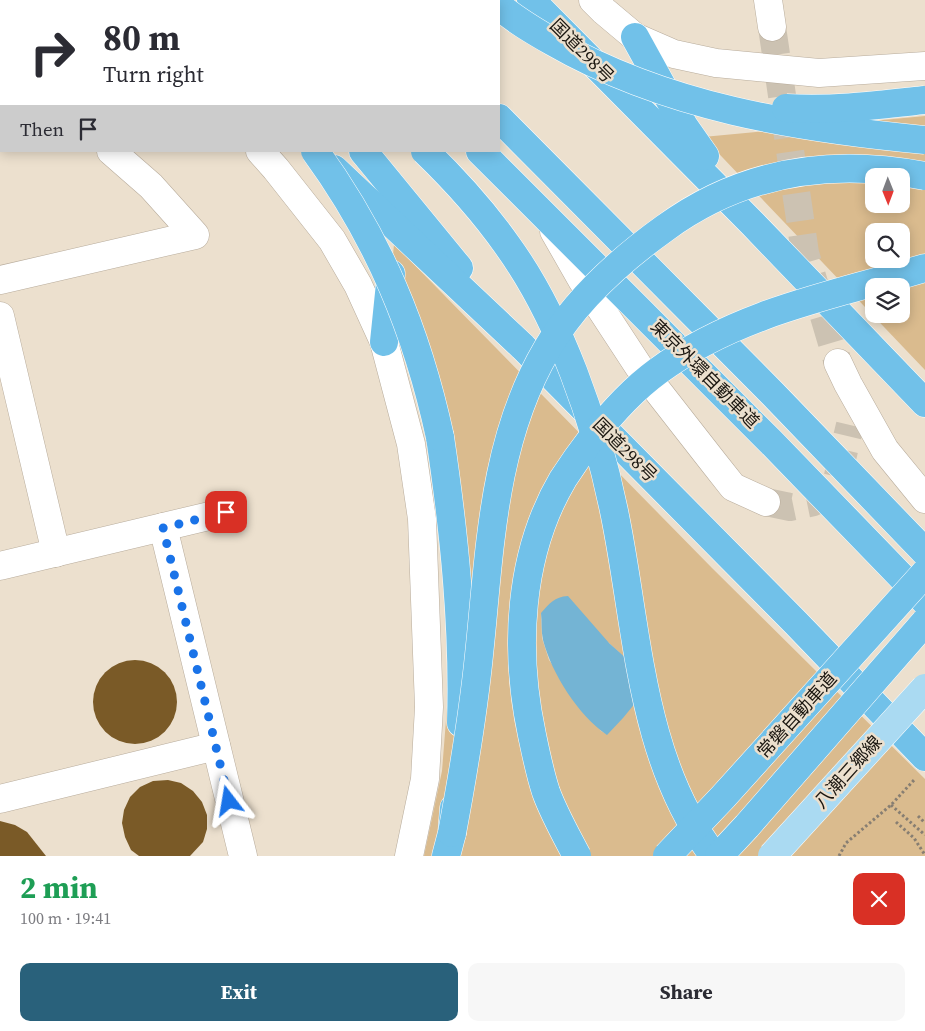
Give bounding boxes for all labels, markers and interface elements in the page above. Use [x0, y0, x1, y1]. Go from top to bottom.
street label: 国道298号 [545, 13, 620, 88]
text: 80 m [103, 14, 180, 62]
icon: right [20, 20, 85, 85]
text: Turn right [103, 59, 204, 89]
icon: arrive [74, 115, 102, 143]
text: Then [20, 116, 64, 142]
north arrow [865, 168, 910, 212]
map controls [865, 168, 910, 323]
button: search [865, 223, 910, 268]
button: layers [865, 278, 910, 323]
street label: 東京外環自動車道 [646, 314, 765, 433]
street label: 国道298号 [588, 412, 663, 487]
pin [205, 491, 247, 533]
icon: arrive [212, 498, 240, 526]
street label: 常磐自動車道 [751, 666, 842, 763]
street label: 八潮三郷線 [808, 730, 887, 813]
position arrow [202, 774, 254, 826]
text: 2 min [20, 867, 98, 908]
button: close [853, 873, 905, 925]
text: 100 m · 19:41 [20, 907, 111, 929]
button: Exit [20, 963, 458, 1021]
button: Share [468, 963, 905, 1021]

